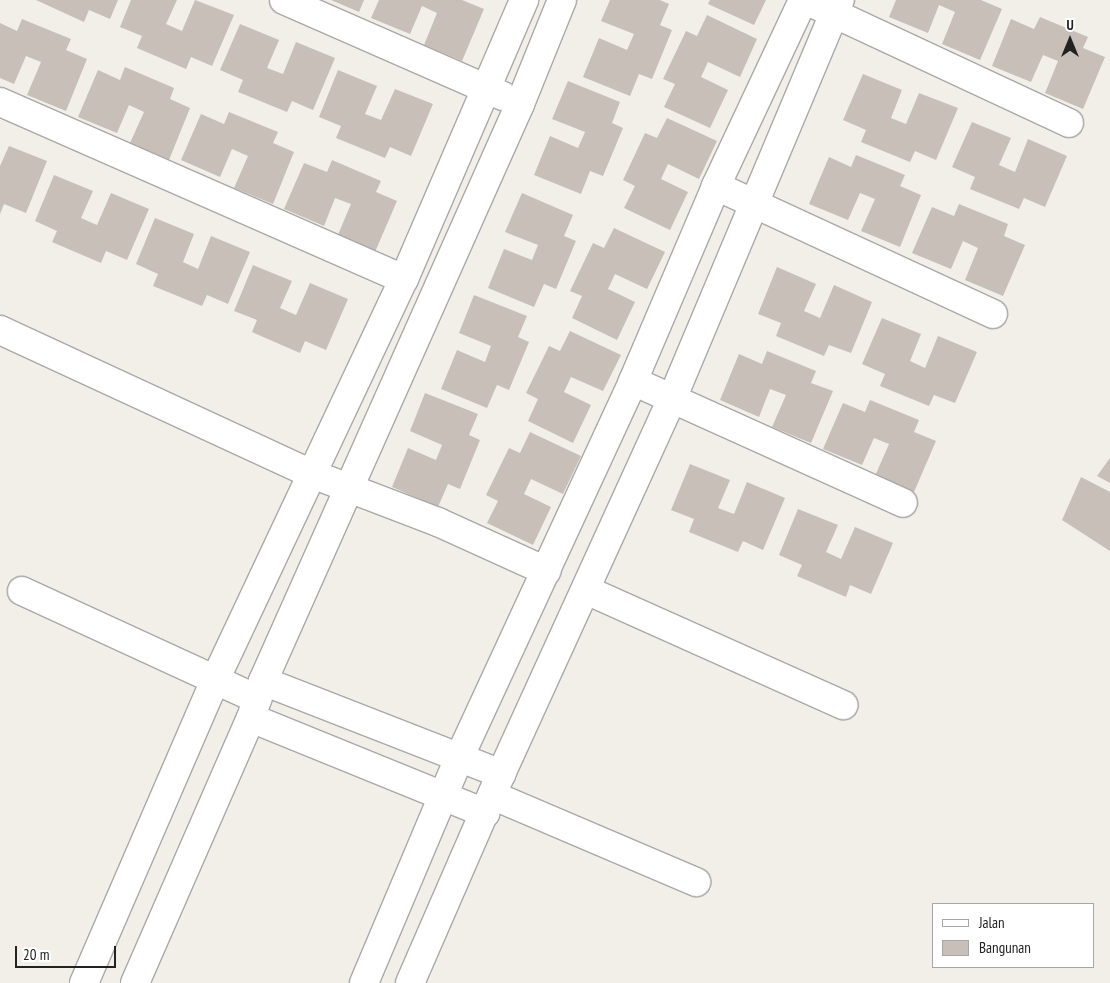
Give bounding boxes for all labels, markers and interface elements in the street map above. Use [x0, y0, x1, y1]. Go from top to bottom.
north arrow [1045, 15, 1095, 65]
text: U [1066, 16, 1074, 34]
legend [932, 903, 1095, 968]
text: Jalan [979, 913, 1005, 932]
scale bar [18, 936, 119, 968]
text: Bangunan [979, 938, 1031, 957]
text: 20 m [23, 945, 49, 964]

